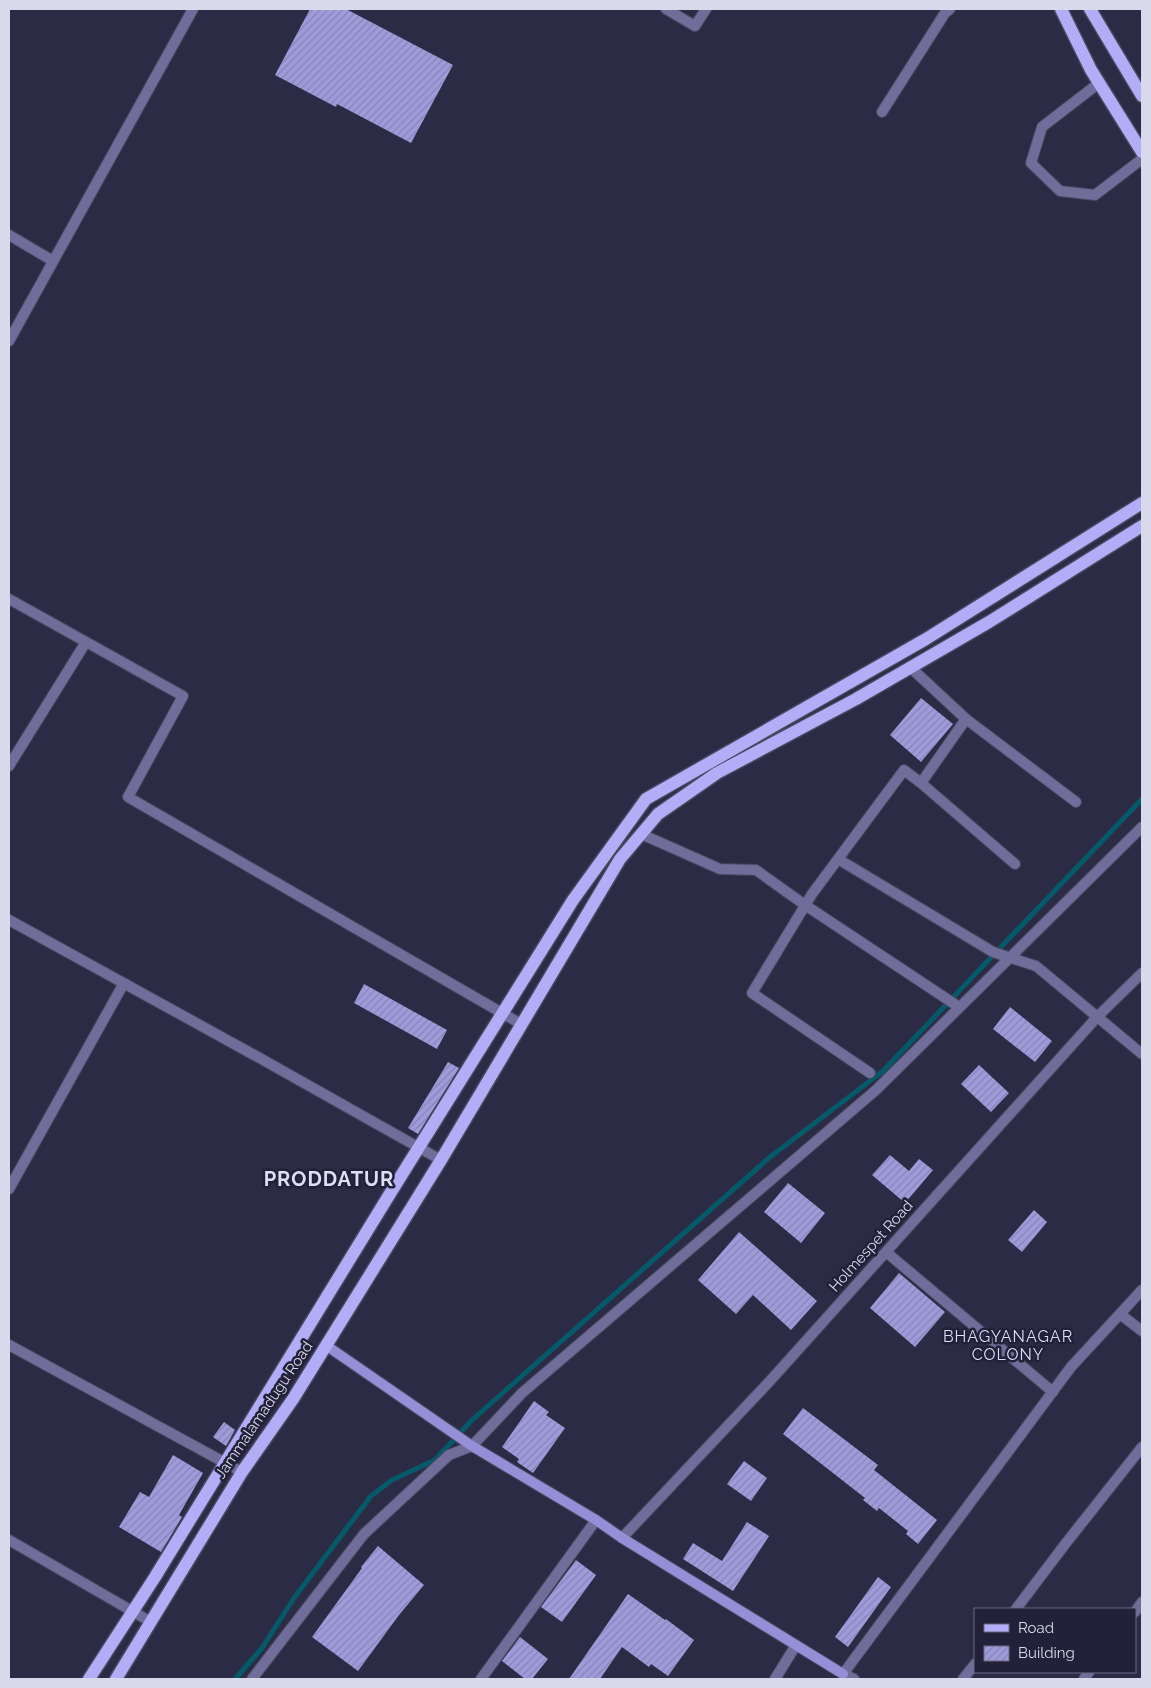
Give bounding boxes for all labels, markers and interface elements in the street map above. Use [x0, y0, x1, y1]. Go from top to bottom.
district label: PRODDATUR [264, 1167, 394, 1191]
street label: Holmespet Road [825, 1197, 917, 1295]
district label: BHAGYANAGAR COLONY [943, 1327, 1073, 1364]
street label: Jammalamadugu Road [211, 1338, 317, 1482]
legend [974, 1608, 1136, 1673]
text: Road [1018, 1619, 1054, 1637]
text: Building [1018, 1644, 1075, 1662]

